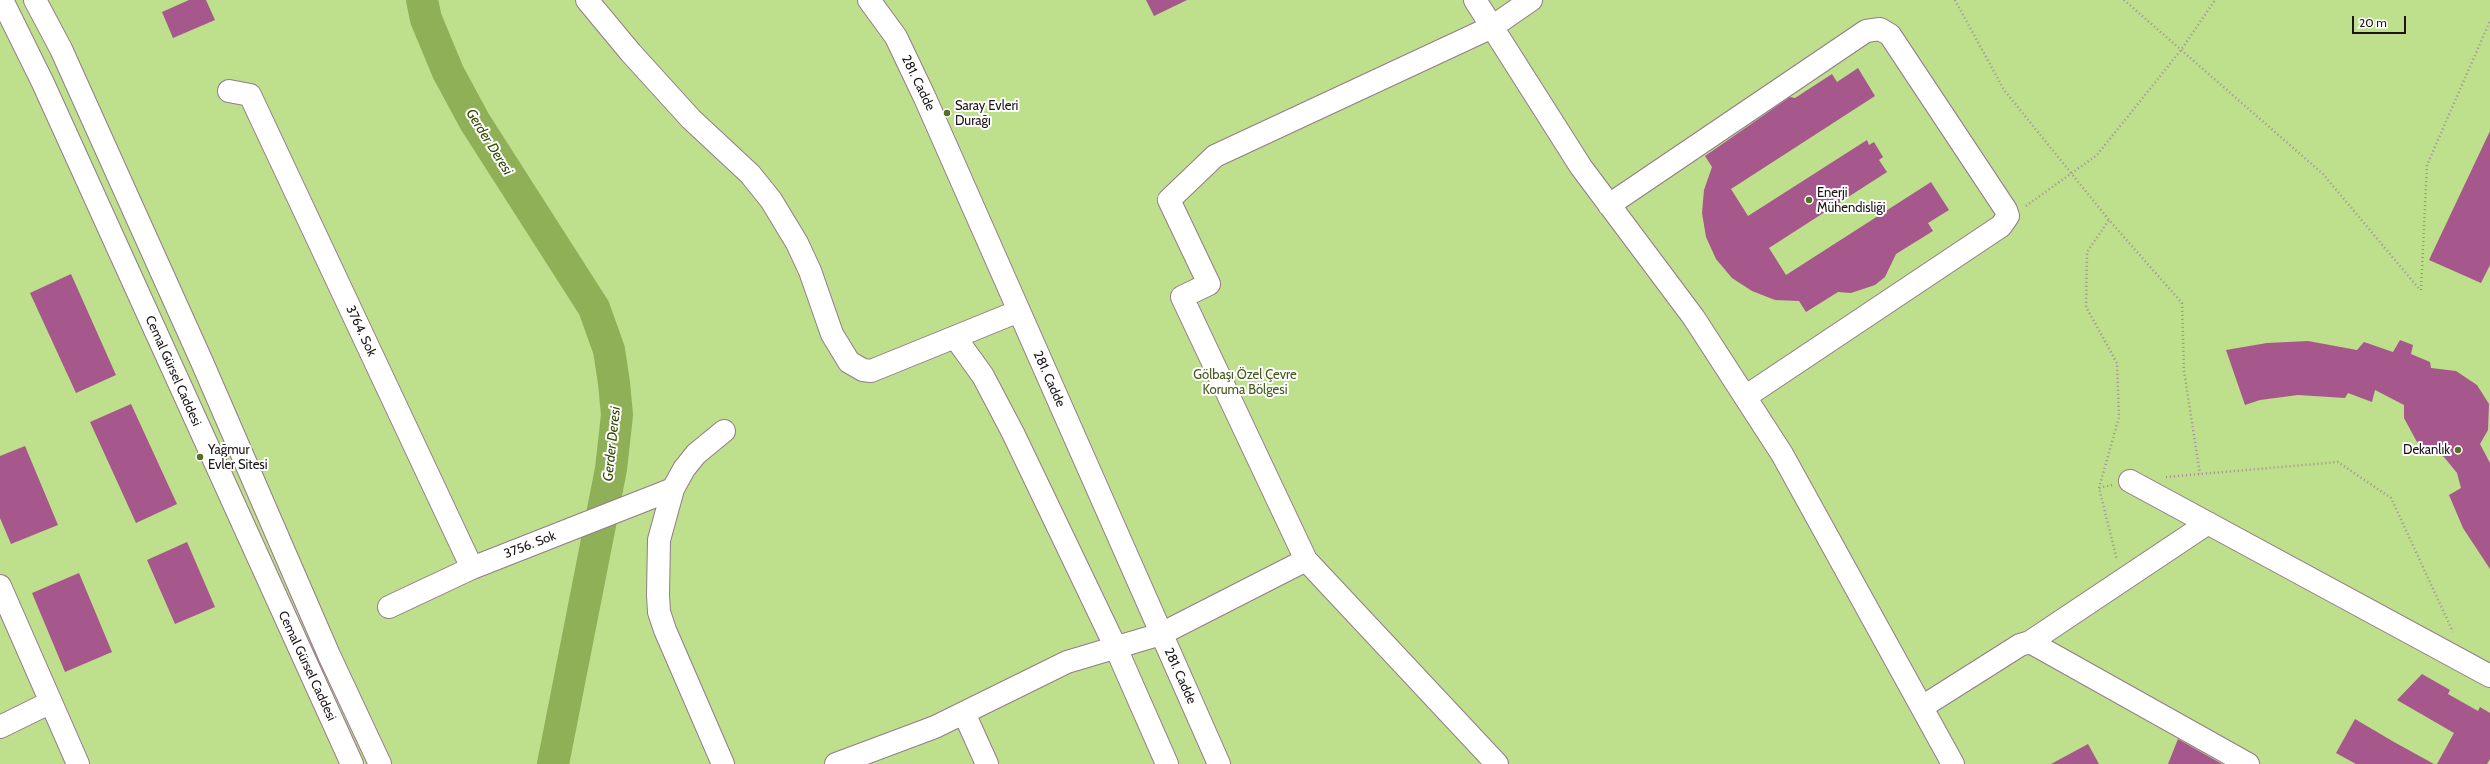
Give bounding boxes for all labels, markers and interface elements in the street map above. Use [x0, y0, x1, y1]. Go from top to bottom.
scale bar [2354, 8, 2408, 34]
text: 20 m [2359, 15, 2387, 30]
street label: 281. Cadde [898, 53, 938, 113]
place label: Saray Evleri Durağı [955, 98, 1018, 129]
water label: Gerder Deresi [462, 106, 516, 178]
marker: Saray Evleri Durağı [942, 108, 952, 118]
place label: Enerji Mühendisliği [1817, 185, 1886, 216]
marker: Enerji Mühendisliği [1804, 195, 1814, 205]
street label: 3764. Sok [342, 303, 380, 359]
street label: Cemal Gürsel Caddesi [142, 313, 204, 429]
street label: 281. Cadde [1030, 348, 1068, 410]
park label: Gölbaşı Özel Çevre Koruma Bölgesi [1193, 367, 1297, 398]
water label: Gerder Deresi [600, 406, 624, 482]
place label: Yağmur Evler Sitesi [208, 442, 267, 473]
place label: Dekanlık [2403, 442, 2450, 458]
marker: Dekanlık [2453, 445, 2463, 455]
marker: Yağmur Evler Sitesi [195, 452, 205, 462]
street label: 3756. Sok [502, 528, 558, 562]
street label: Cemal Gürsel Caddesi [275, 609, 339, 723]
street label: 281. Cadde [1161, 645, 1199, 707]

